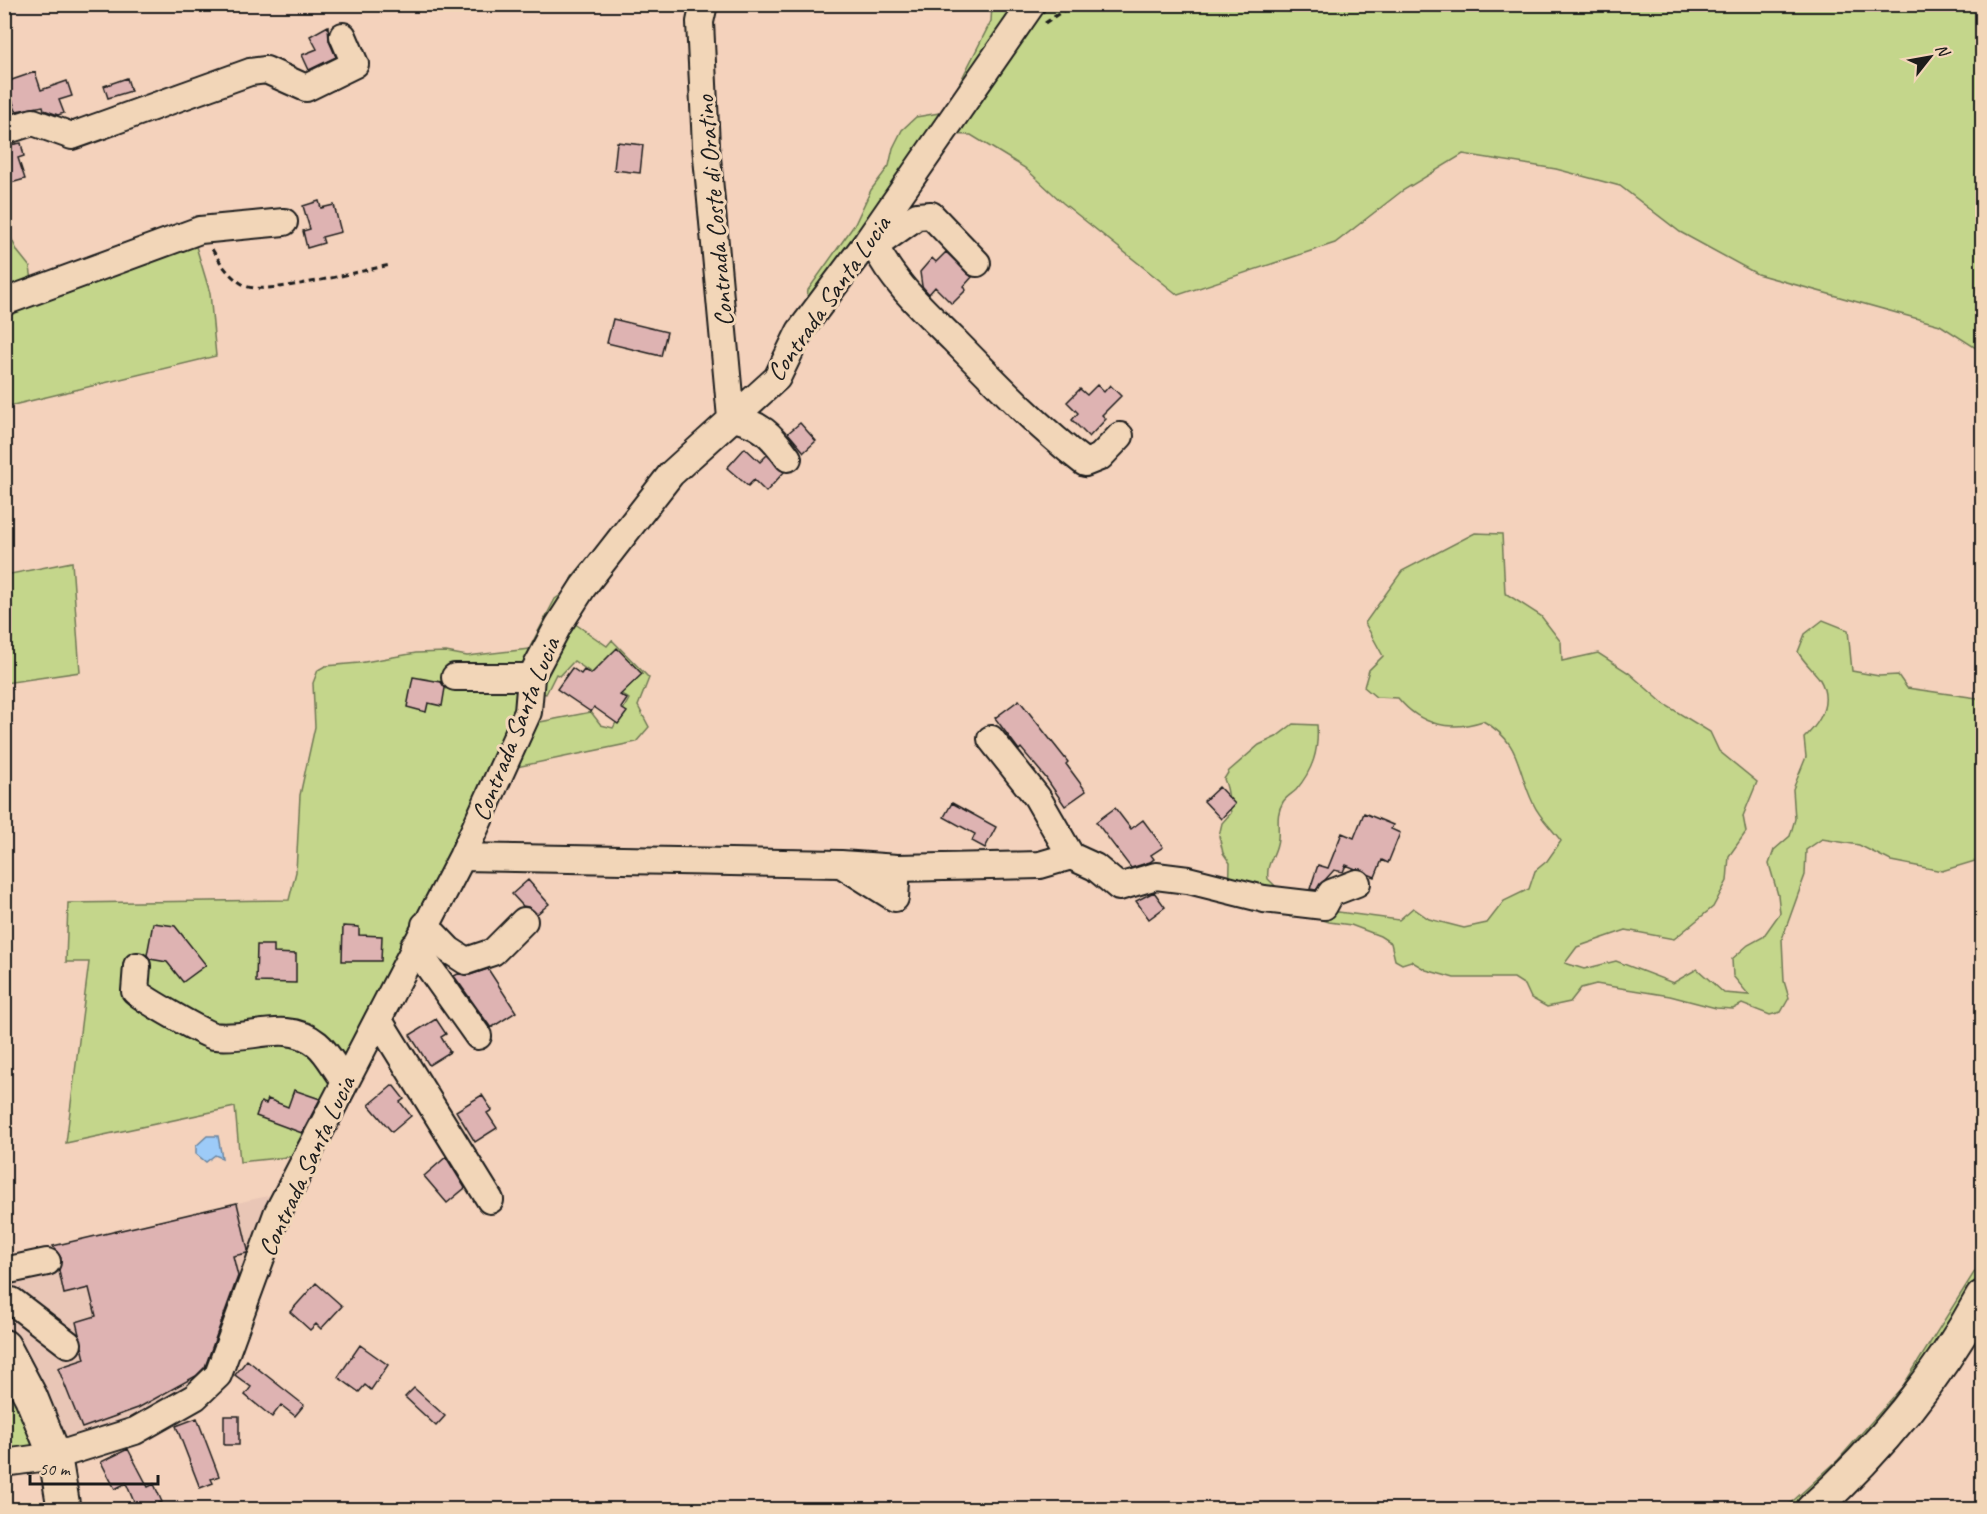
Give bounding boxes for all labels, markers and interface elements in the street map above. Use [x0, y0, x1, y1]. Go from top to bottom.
north arrow [1900, 27, 1960, 87]
text: N [1931, 40, 1955, 62]
street label: Contrada Coste di Oratino [688, 92, 741, 328]
street label: Contrada Santa Lucia [759, 208, 899, 387]
street label: Contrada Santa Lucia [464, 631, 568, 826]
street label: Contrada Santa Lucia [250, 1070, 363, 1261]
scale bar [30, 1448, 158, 1486]
text: 50 m [39, 1458, 72, 1480]

